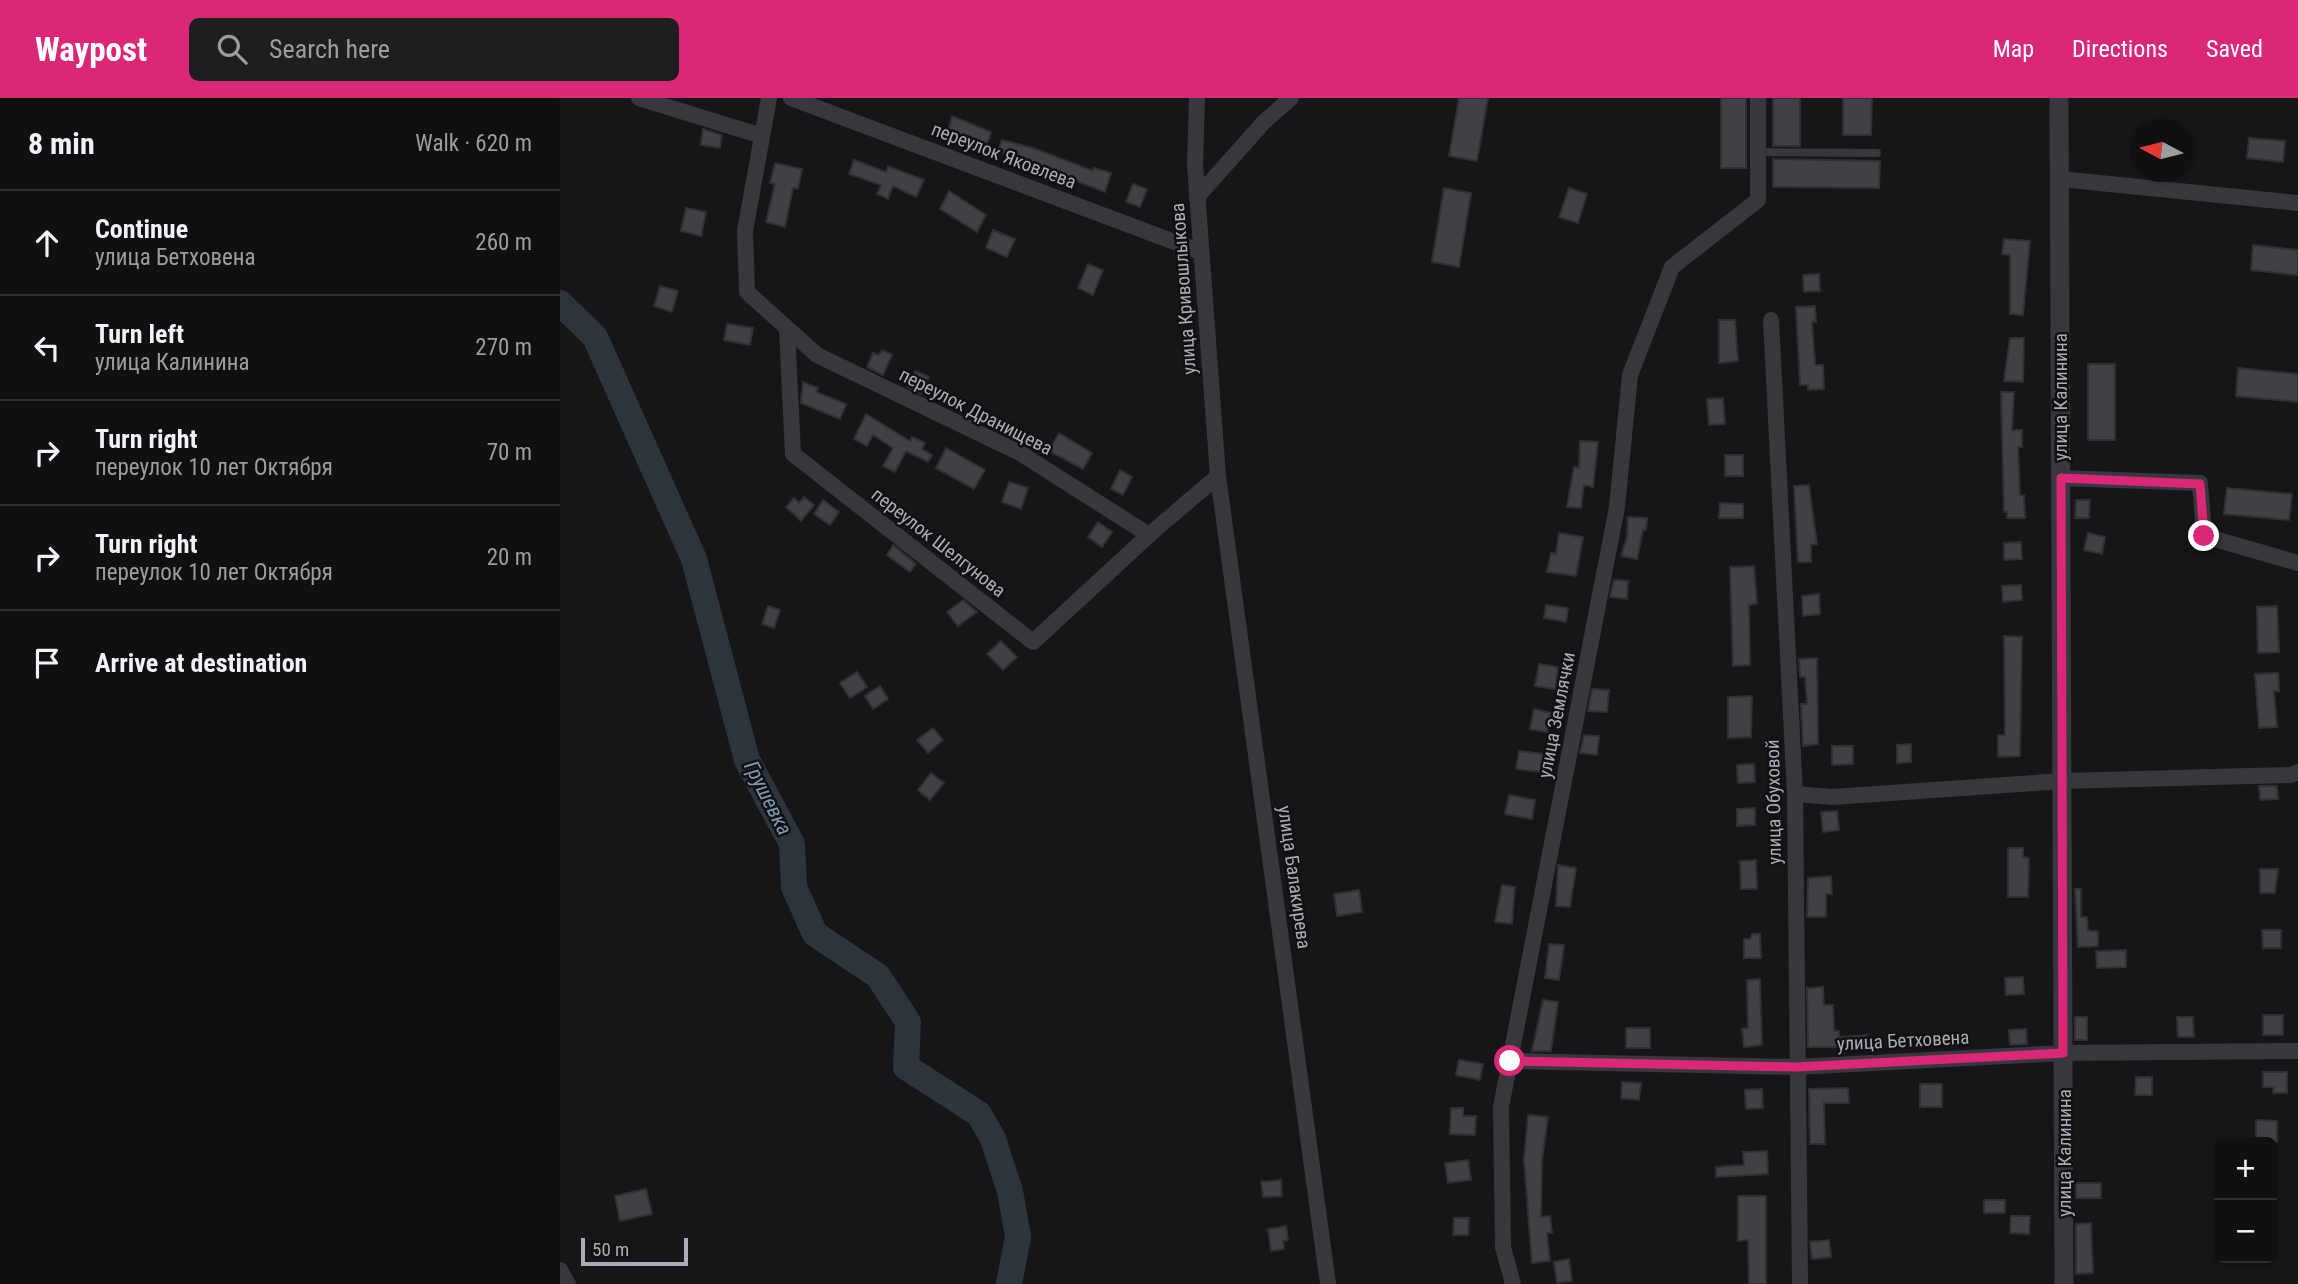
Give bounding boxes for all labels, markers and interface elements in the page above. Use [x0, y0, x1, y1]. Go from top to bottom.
search box [189, 18, 679, 81]
text: Waypost [35, 30, 147, 69]
icon: search [213, 30, 251, 68]
text: Search here [269, 34, 390, 64]
text: Map [1993, 35, 2034, 63]
text: Directions [2072, 35, 2168, 63]
text: Saved [2206, 35, 2263, 63]
street label: переулок Яковлева [928, 117, 1079, 194]
north arrow [2130, 119, 2193, 182]
text: 8 min [28, 126, 95, 161]
text: Walk · 620 m [415, 130, 532, 157]
street label: улица Кривошлыкова [1166, 202, 1201, 376]
text: Continue [95, 214, 188, 244]
icon: ahead [28, 224, 66, 262]
text: 260 m [475, 229, 532, 256]
text: улица Бетховена [95, 244, 256, 271]
text: Turn left [95, 319, 184, 349]
icon: left [28, 329, 66, 367]
street label: улица Калинина [2049, 333, 2072, 461]
text: 270 m [475, 334, 532, 361]
text: улица Калинина [95, 349, 249, 376]
street label: переулок Дранищева [895, 363, 1056, 460]
text: Turn right [95, 424, 197, 454]
icon: right [28, 434, 66, 472]
text: 70 m [487, 439, 532, 466]
text: переулок 10 лет Октября [95, 454, 333, 481]
street label: переулок Шелгунова [867, 483, 1010, 602]
route end [2188, 520, 2219, 551]
text: Turn right [95, 529, 197, 559]
icon: right [28, 539, 66, 577]
text: 20 m [487, 544, 532, 571]
text: переулок 10 лет Октября [95, 559, 333, 586]
icon: arrive [28, 644, 66, 682]
text: Arrive at destination [95, 648, 307, 678]
street label: улица Землячки [1533, 650, 1580, 780]
street label: улица Обуховой [1761, 739, 1786, 865]
water label: Грушевка [739, 757, 797, 839]
street label: улица Балакирева [1273, 804, 1316, 950]
street label: улица Бетховена [1836, 1026, 1970, 1055]
route start [1494, 1045, 1525, 1076]
street label: улица Калинина [2053, 1089, 2076, 1217]
map controls [2214, 1137, 2277, 1263]
button: + [2214, 1137, 2277, 1200]
button: − [2214, 1200, 2277, 1263]
scale bar [581, 1235, 688, 1267]
text: 50 m [592, 1238, 629, 1261]

